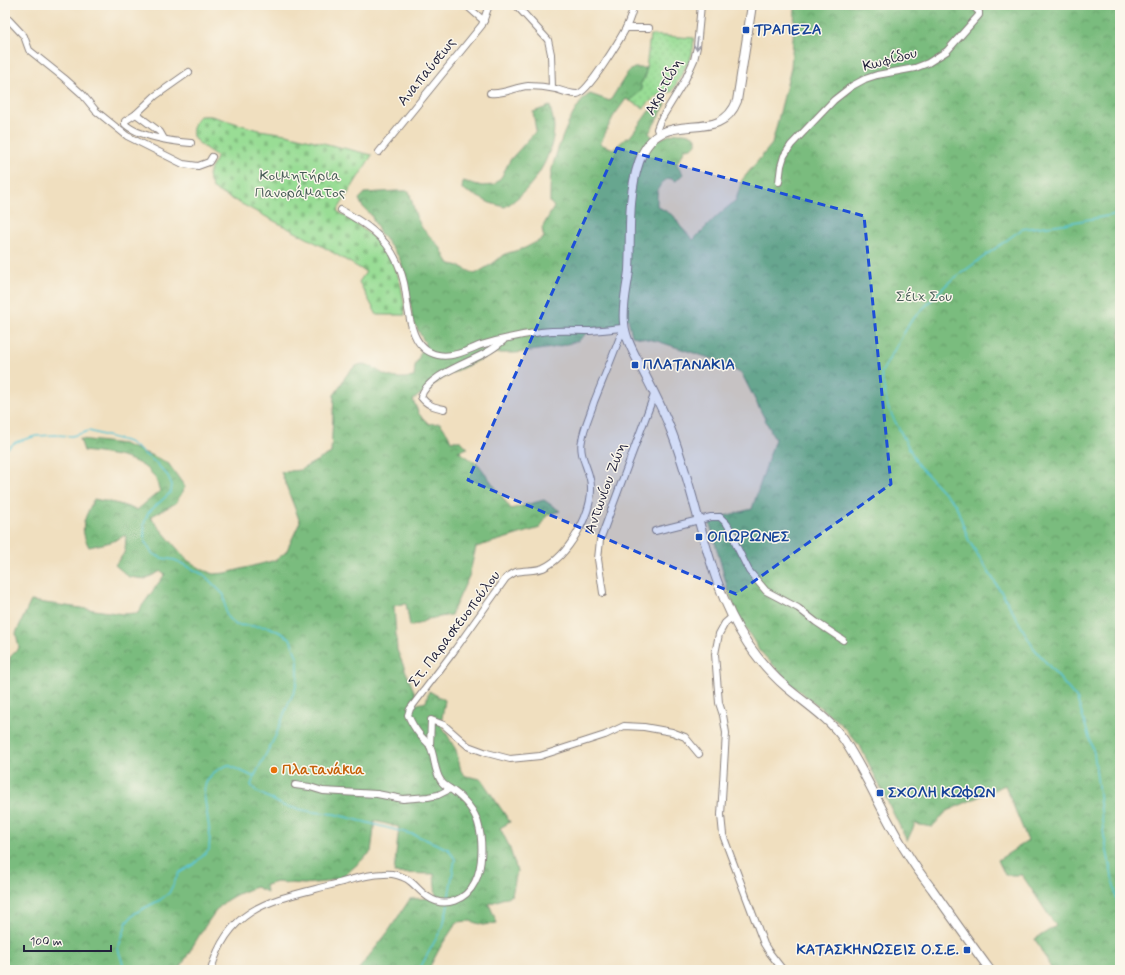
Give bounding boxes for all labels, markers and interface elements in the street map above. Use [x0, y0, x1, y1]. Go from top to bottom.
place label: ΤΡΑΠΕΖΑ [753, 20, 822, 40]
marker: ΤΡΑΠΕΖΑ [741, 25, 751, 35]
street label: Αναπαύσεως [393, 33, 461, 111]
one-way arrow [693, 37, 701, 50]
street label: Κωφίδου [861, 43, 920, 77]
street label: Ακριτίδη [641, 55, 687, 119]
park label: Κοιμητήρια Πανοράματος [255, 166, 346, 203]
park label: Σέιχ Σου [896, 287, 952, 307]
place label: ΠΛΑΤΑΝΑΚΙΑ [643, 355, 735, 375]
marker: ΠΛΑΤΑΝΑΚΙΑ [630, 360, 640, 370]
street label: Αντωνίου Ζώη [580, 440, 632, 536]
place label: ΟΠΩΡΩΝΕΣ [707, 527, 790, 547]
marker: ΟΠΩΡΩΝΕΣ [694, 532, 704, 542]
street label: Στ. Παρασκευοπούλου [405, 566, 506, 691]
place label: Πλατανάκια [282, 760, 365, 780]
marker: Πλατανάκια [269, 765, 279, 775]
place label: ΣΧΟΛΗ ΚΩΦΩΝ [888, 783, 996, 803]
marker: ΣΧΟΛΗ ΚΩΦΩΝ [875, 788, 885, 798]
scale bar [24, 927, 111, 953]
text: 100 m [30, 934, 62, 950]
place label: ΚΑΤΑΣΚΗΝΩΣΕΙΣ Ο.Σ.Ε. [796, 940, 959, 960]
marker: ΚΑΤΑΣΚΗΝΩΣΕΙΣ Ο.Σ.Ε. [962, 945, 972, 955]

